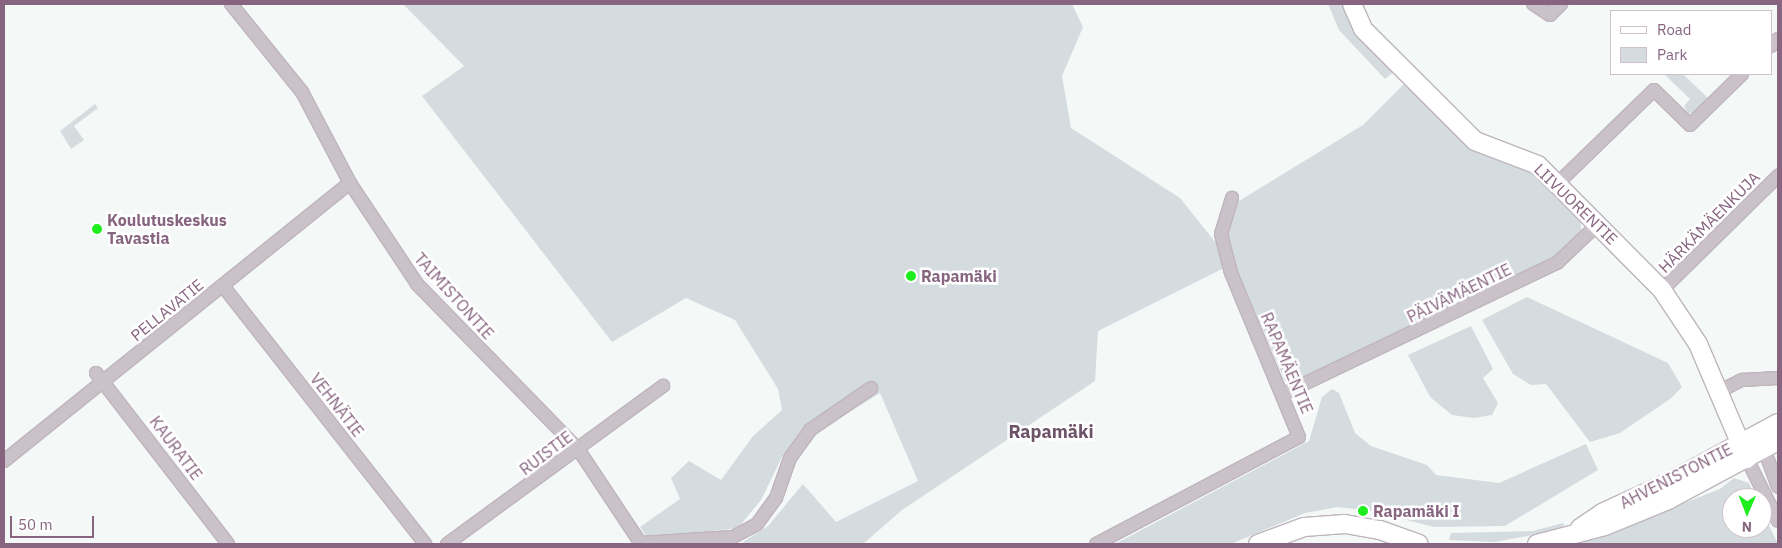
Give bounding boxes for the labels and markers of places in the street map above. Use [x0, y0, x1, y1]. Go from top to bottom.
place label: Koulutuskeskus Tavastia [107, 210, 227, 248]
marker: Koulutuskeskus Tavastia [91, 223, 103, 235]
place label: Rapamäki [921, 266, 997, 286]
marker: Rapamäki [905, 270, 917, 282]
place label: Rapamäki I [1373, 501, 1459, 521]
marker: Rapamäki I [1357, 505, 1369, 517]

